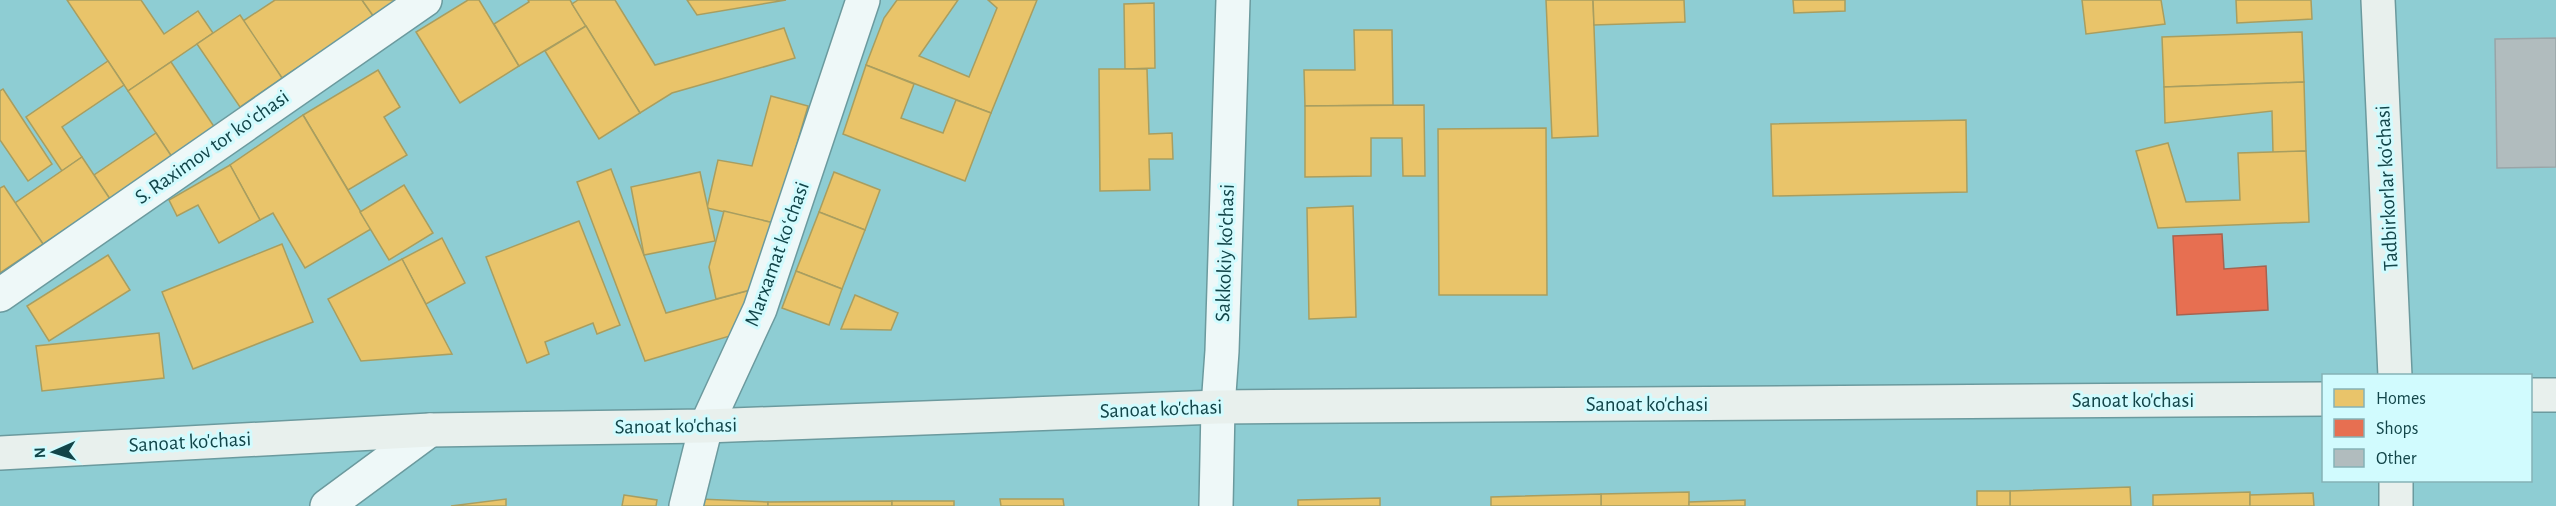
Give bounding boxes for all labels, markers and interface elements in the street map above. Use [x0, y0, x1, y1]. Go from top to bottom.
street label: S. Raximov tor koʻchasi [131, 86, 293, 208]
street label: Tadbirkorlar ko'chasi [2372, 105, 2402, 271]
street label: Marxamat koʻchasi [741, 179, 813, 329]
street label: Sakkokiy ko'chasi [1212, 184, 1238, 322]
legend [2322, 374, 2532, 482]
street label: Sanoat ko'chasi [2072, 390, 2194, 411]
text: Homes [2376, 390, 2426, 408]
street label: Sanoat ko'chasi [1586, 394, 1708, 415]
street label: Sanoat ko'chasi [1099, 396, 1223, 422]
street label: Sanoat ko'chasi [614, 414, 738, 438]
text: Shops [2376, 420, 2418, 438]
north arrow [24, 422, 84, 482]
street label: Sanoat ko'chasi [128, 428, 252, 456]
text: N [32, 447, 48, 459]
text: Other [2376, 450, 2417, 468]

